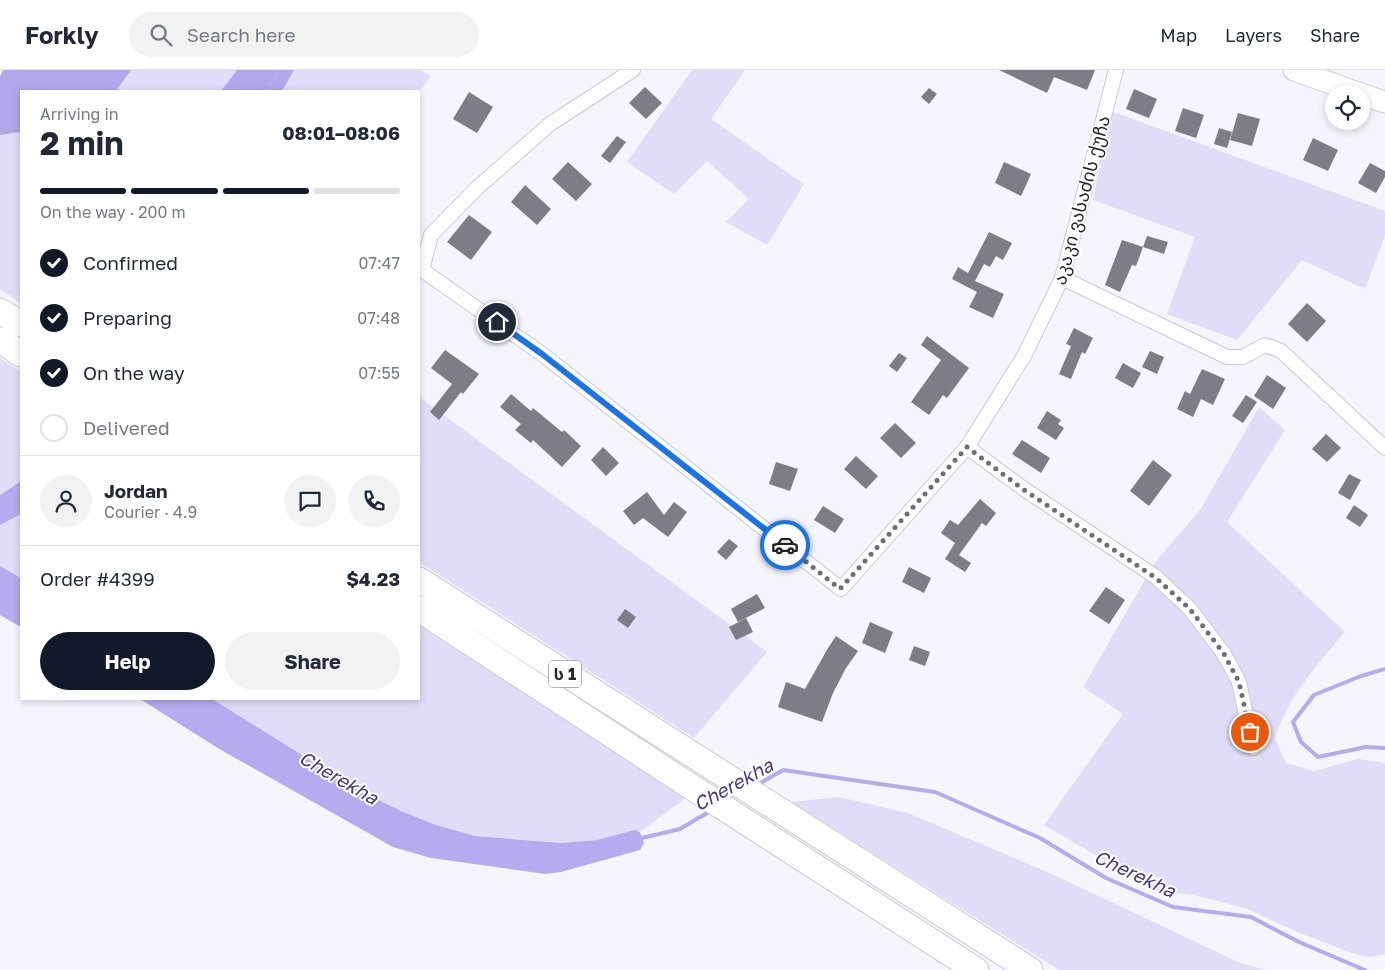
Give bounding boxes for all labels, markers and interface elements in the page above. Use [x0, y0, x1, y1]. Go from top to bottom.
search box [129, 12, 479, 57]
text: Forkly [25, 20, 99, 49]
icon: search [147, 21, 175, 49]
text: Search here [187, 23, 296, 46]
text: Map [1160, 24, 1197, 46]
text: Layers [1225, 24, 1282, 46]
text: Share [1310, 24, 1360, 46]
map controls [1325, 85, 1370, 130]
button: locate [1325, 85, 1370, 130]
text: Arriving in [40, 104, 119, 124]
street label: აკაკი ვასაძის ქუჩა [1048, 113, 1115, 287]
text: 08:01–08:06 [282, 121, 400, 144]
text: 2 min [40, 124, 124, 162]
text: On the way · 200 m [40, 202, 186, 222]
icon: check [40, 249, 68, 277]
text: Confirmed [83, 251, 178, 274]
text: 07:47 [359, 253, 400, 273]
pin [476, 301, 518, 343]
icon: check [40, 304, 68, 332]
text: Preparing [83, 306, 172, 329]
text: 07:48 [357, 308, 400, 328]
icon: home [483, 308, 511, 336]
icon: check [40, 359, 68, 387]
text: On the way [83, 361, 185, 384]
text: 07:55 [358, 363, 400, 383]
text: Delivered [83, 416, 170, 439]
button: person [40, 475, 92, 527]
button: chat [284, 475, 336, 527]
button: phone [348, 475, 400, 527]
text: Jordan [104, 479, 168, 502]
text: Courier · 4.9 [104, 502, 197, 522]
courier [760, 520, 810, 570]
icon: car [771, 531, 799, 559]
text: Order #4399 [40, 567, 155, 590]
text: $4.23 [346, 567, 400, 590]
button: Help [40, 632, 215, 690]
button: Share [225, 632, 400, 690]
road number: ს 1 [549, 660, 581, 688]
pin [1229, 711, 1271, 753]
icon: bag [1236, 718, 1264, 746]
water label: Cherekha [296, 745, 384, 809]
water label: Cherekha [689, 752, 778, 815]
water label: Cherekha [1091, 844, 1180, 902]

